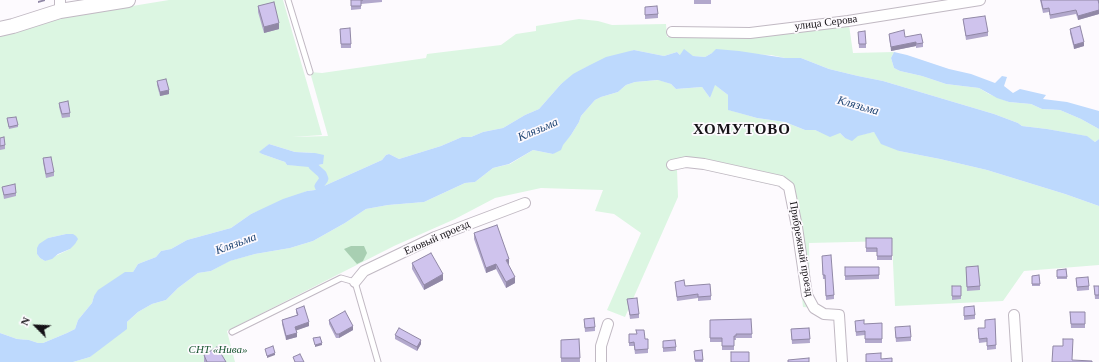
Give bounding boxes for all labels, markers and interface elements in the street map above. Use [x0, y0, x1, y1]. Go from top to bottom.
street label: улица Серова [794, 13, 858, 33]
water label: Клязьма [836, 93, 880, 119]
water label: Клязьма [516, 115, 560, 145]
district label: ХОМУТОВО [693, 121, 791, 139]
street label: Прибрежный проезд [786, 200, 816, 298]
street label: Еловый проезд [402, 218, 472, 258]
water label: Клязьма [214, 230, 258, 258]
north arrow [16, 306, 56, 346]
text: N [18, 315, 32, 327]
park label: СНТ «Нива» [189, 343, 247, 357]

